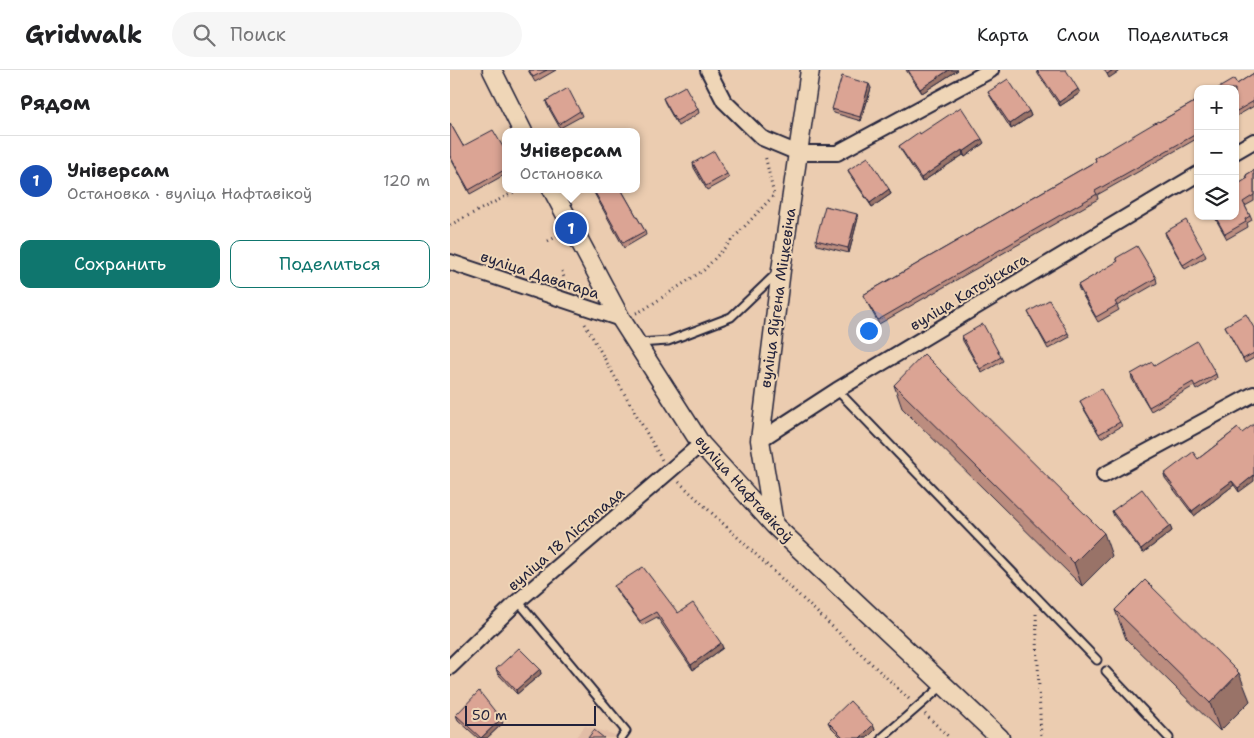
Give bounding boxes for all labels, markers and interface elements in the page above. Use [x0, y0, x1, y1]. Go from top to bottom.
search box [172, 12, 522, 57]
text: Gridwalk [25, 19, 142, 51]
icon: search [190, 21, 218, 49]
text: Поиск [230, 22, 286, 47]
text: Карта [977, 23, 1028, 47]
text: Слои [1056, 23, 1100, 47]
text: Поделиться [1128, 23, 1229, 47]
map controls [1194, 85, 1239, 220]
button: + [1194, 85, 1239, 130]
text: Рядом [20, 89, 90, 117]
popup [502, 128, 640, 193]
button: − [1194, 130, 1239, 175]
text: Універсам [520, 138, 622, 163]
text: Універсам [67, 158, 169, 183]
text: Остановка [520, 163, 603, 184]
text: 1 [32, 170, 40, 191]
text: 120 m [383, 170, 430, 191]
button: layers [1194, 175, 1239, 220]
text: Остановка · вуліца Нафтавікоў [67, 183, 312, 204]
street label: вуліца Яўгена Міцкевіча [755, 206, 801, 389]
pin: 1 [555, 209, 587, 247]
button: Сохранить [20, 240, 220, 288]
button: Поделиться [230, 240, 430, 288]
street label: вуліца Даватара [478, 246, 603, 304]
street label: вуліца Катоўскага [906, 248, 1032, 335]
your location [856, 318, 882, 344]
street label: вуліца Нафтавікоў [690, 431, 798, 547]
street label: вуліца 18 Лістапада [503, 482, 629, 595]
scale bar [465, 703, 596, 726]
text: 50 m [472, 706, 507, 724]

